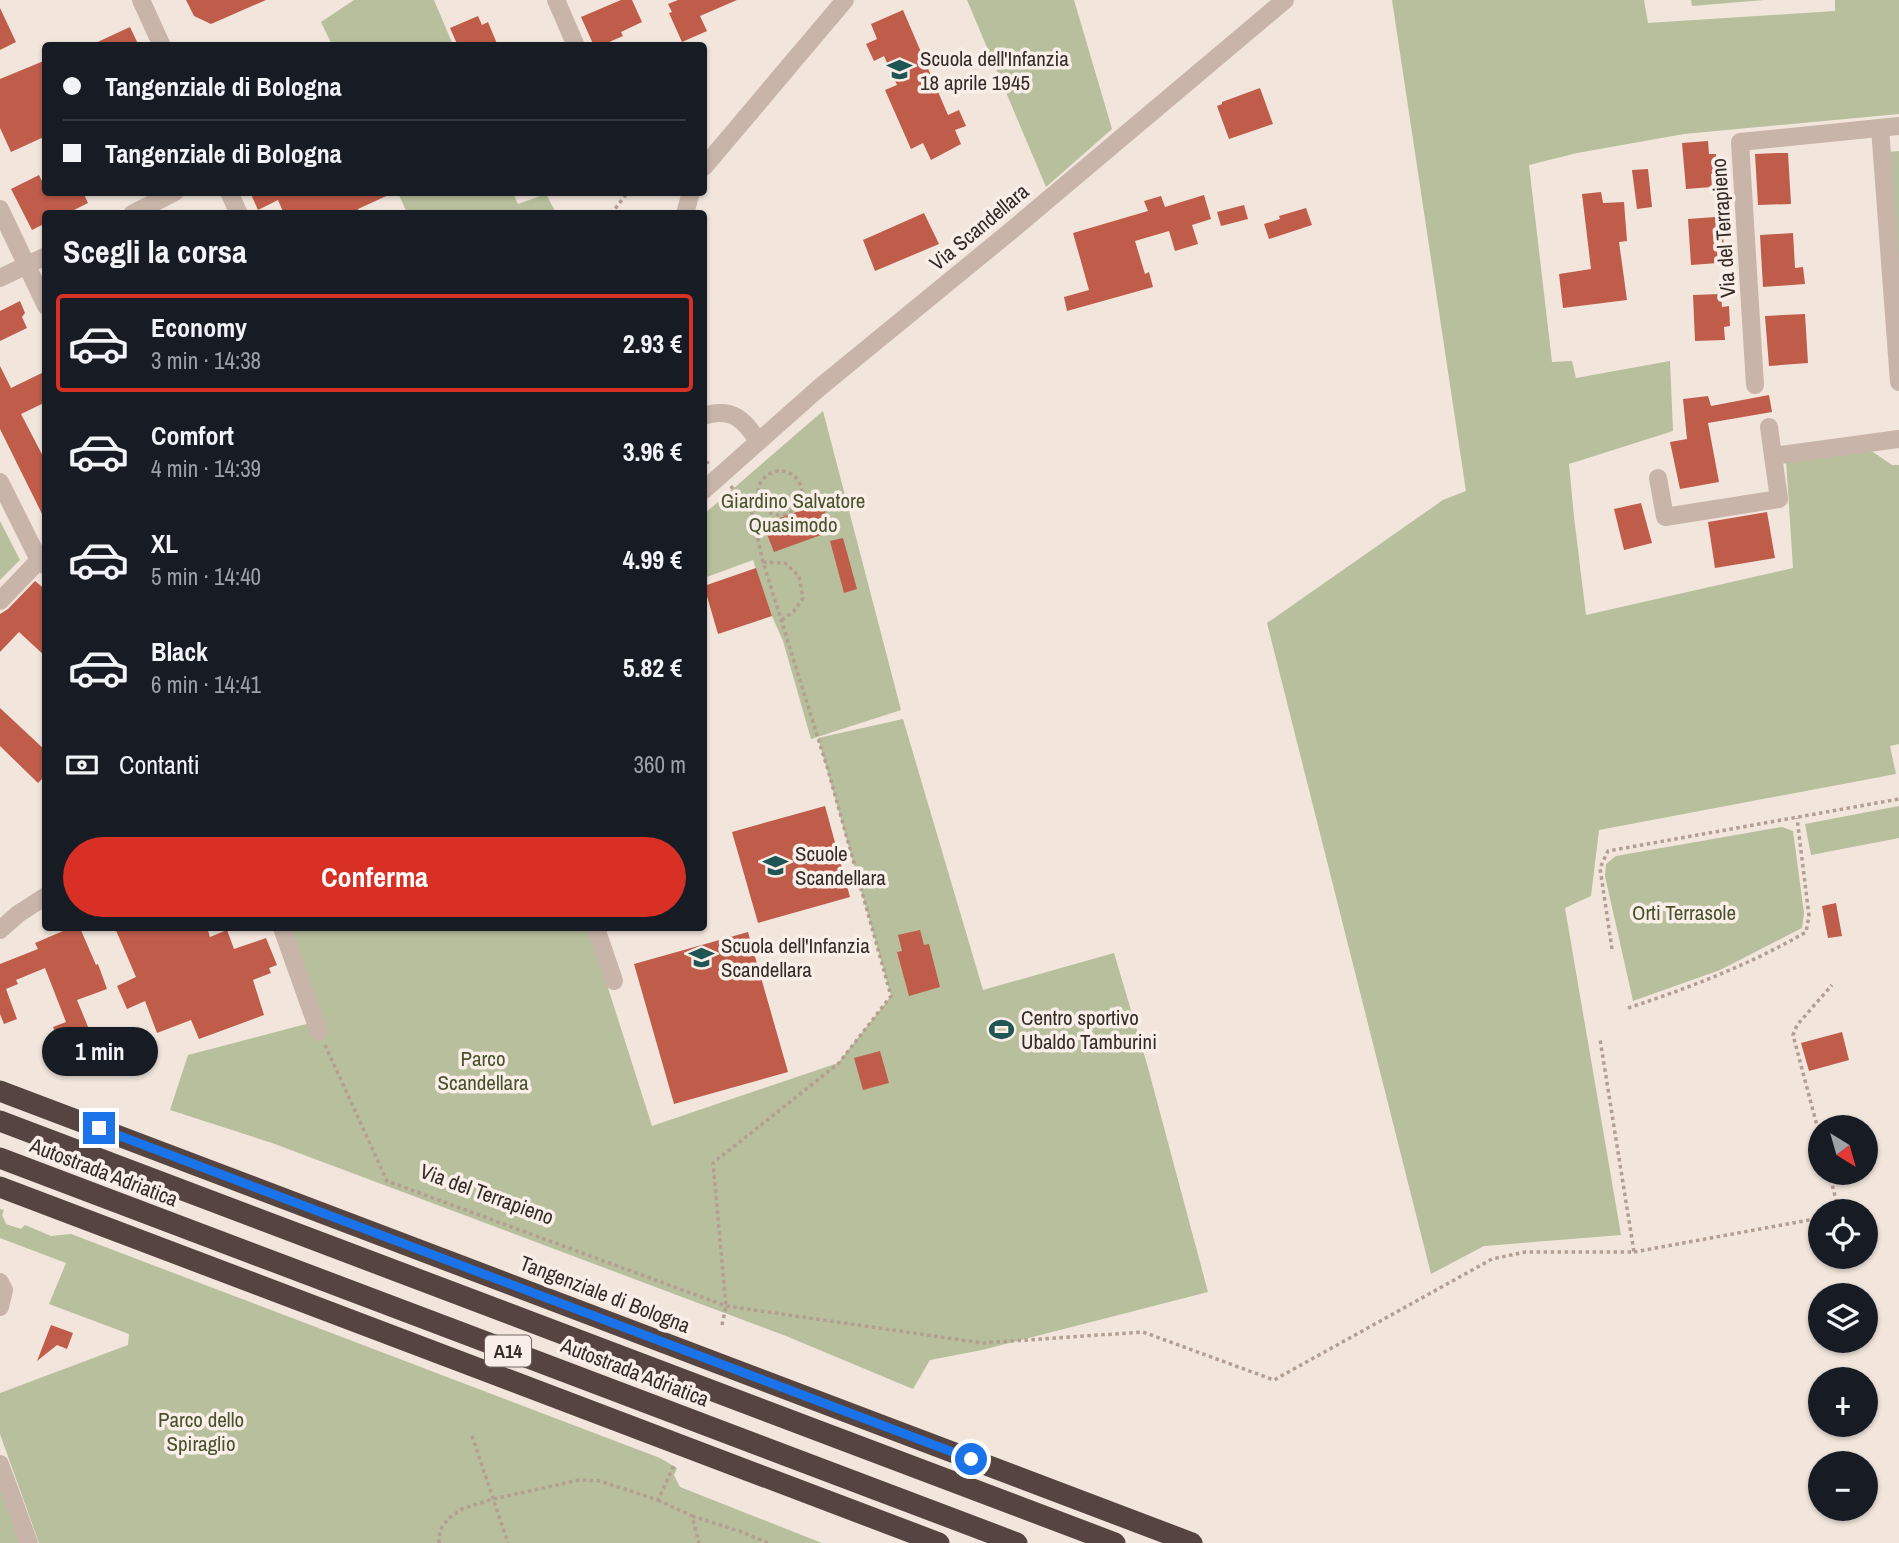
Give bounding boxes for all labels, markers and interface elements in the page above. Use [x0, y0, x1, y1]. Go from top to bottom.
place label: Scuola dell'Infanzia 18 aprile 1945 [920, 44, 1069, 97]
school or university icon: Scuola dell'Infanzia 18 aprile 1945 [886, 56, 914, 84]
text: Tangenziale di Bologna [105, 69, 342, 104]
text: Tangenziale di Bologna [105, 136, 342, 171]
street label: Via del Terrapieno [1704, 157, 1742, 299]
street label: Via Scandellara [923, 177, 1035, 277]
text: Scegli la corsa [63, 230, 247, 273]
text: Economy [151, 310, 247, 345]
icon: car [67, 312, 130, 375]
text: 2.93 € [623, 326, 682, 361]
text: 3 min · 14:38 [151, 345, 261, 376]
text: Comfort [151, 418, 234, 453]
icon: car [67, 420, 130, 483]
text: 3.96 € [623, 434, 682, 469]
text: 4 min · 14:39 [151, 453, 261, 484]
park label: Giardino Salvatore Quasimodo [721, 486, 865, 539]
text: XL [151, 526, 178, 561]
icon: car [67, 528, 130, 591]
text: 4.99 € [623, 542, 682, 577]
text: 5 min · 14:40 [151, 561, 261, 592]
text: Black [151, 634, 208, 669]
icon: car [67, 636, 130, 699]
text: 5.82 € [623, 650, 682, 685]
text: 6 min · 14:41 [151, 669, 261, 700]
icon: cash [63, 746, 101, 784]
text: Contanti [119, 747, 200, 782]
text: 360 m [634, 749, 686, 780]
button: Conferma [63, 837, 686, 917]
place label: Scuole Scandellara [795, 839, 886, 892]
school or university icon: Scuole Scandellara [761, 851, 789, 879]
park label: Orti Terrasole [1632, 898, 1736, 927]
place label: Scuola dell'Infanzia Scandellara [721, 931, 870, 984]
school or university icon: Scuola dell'Infanzia Scandellara [687, 943, 715, 971]
place label: Centro sportivo Ubaldo Tamburini [1021, 1003, 1157, 1056]
sports icon: Centro sportivo Ubaldo Tamburini [987, 1015, 1015, 1043]
callout: 1 min [41, 1026, 157, 1076]
text: 1 min [75, 1036, 125, 1067]
park label: Parco Scandellara [438, 1044, 529, 1097]
route end [83, 1112, 115, 1144]
north arrow [1808, 1115, 1878, 1185]
map controls [1808, 1115, 1878, 1521]
street label: Autostrada Adriatica [25, 1130, 182, 1214]
street label: Via del Terrapieno [416, 1156, 558, 1232]
button: locate [1808, 1199, 1878, 1269]
street label: Tangenziale di Bologna [516, 1248, 695, 1340]
button: layers [1808, 1283, 1878, 1353]
street label: Autostrada Adriatica [556, 1330, 713, 1414]
road number: A14 [485, 1336, 531, 1366]
button: + [1808, 1367, 1878, 1437]
park label: Parco dello Spiraglio [158, 1405, 244, 1458]
route start [955, 1443, 987, 1475]
button: − [1808, 1451, 1878, 1521]

